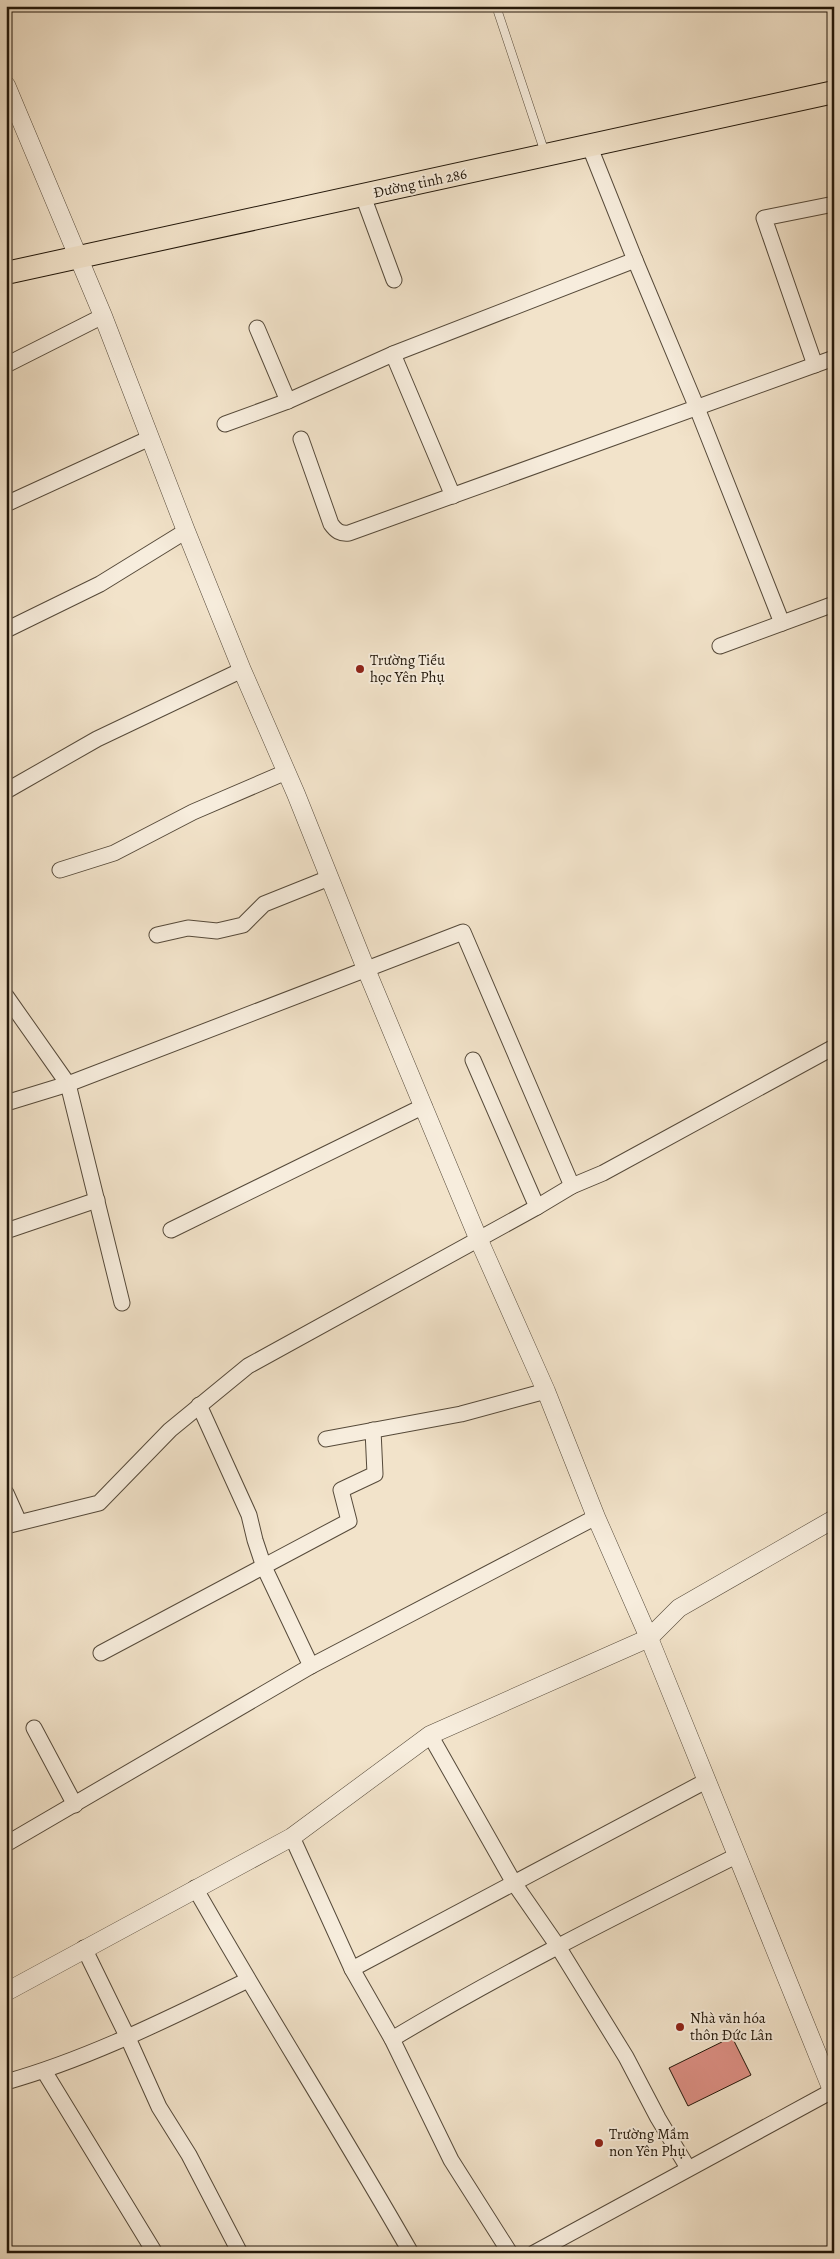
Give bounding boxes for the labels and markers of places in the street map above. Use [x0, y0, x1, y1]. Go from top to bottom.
place label: Trường Tiểu học Yên Phụ [370, 650, 446, 687]
marker: Trường Tiểu học Yên Phụ [354, 663, 366, 675]
place label: Nhà văn hóa thôn Đức Lân [690, 2008, 773, 2045]
marker: Nhà văn hóa thôn Đức Lân [674, 2021, 686, 2033]
place label: Trường Mầm non Yên Phụ [609, 2124, 690, 2161]
marker: Trường Mầm non Yên Phụ [593, 2137, 605, 2149]

